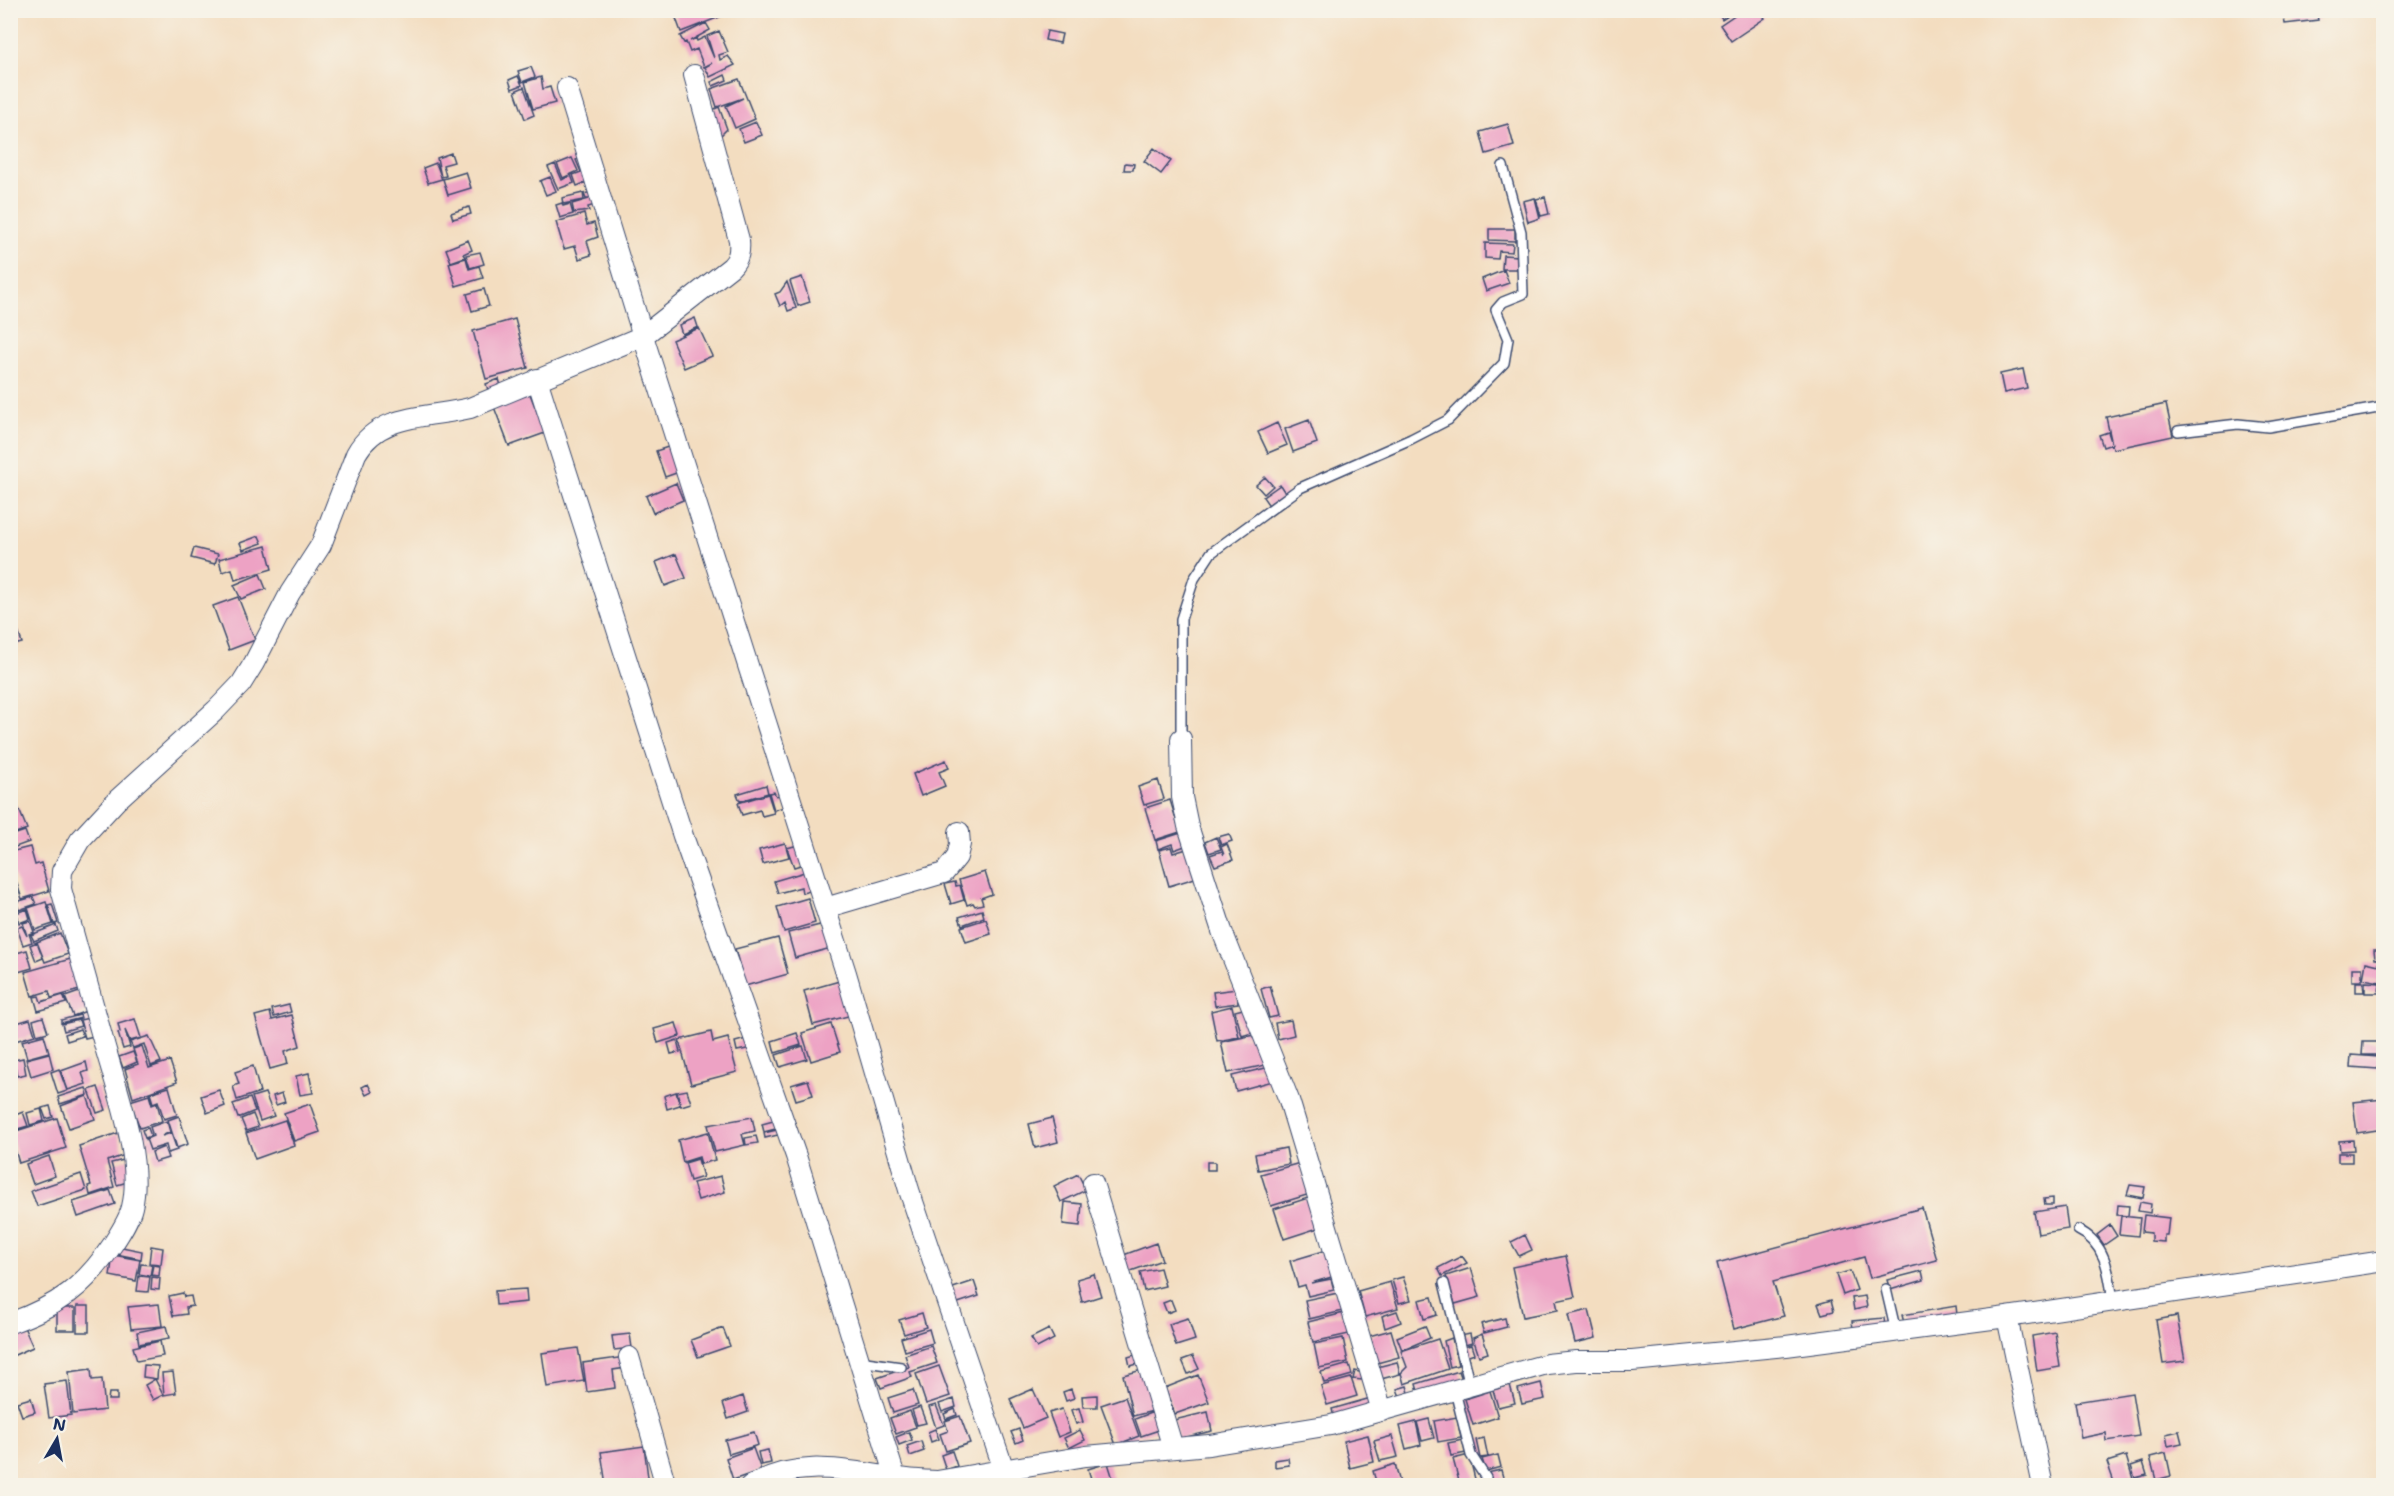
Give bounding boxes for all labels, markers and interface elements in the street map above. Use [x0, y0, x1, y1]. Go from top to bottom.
north arrow [27, 1409, 87, 1469]
text: N [51, 1413, 68, 1436]

